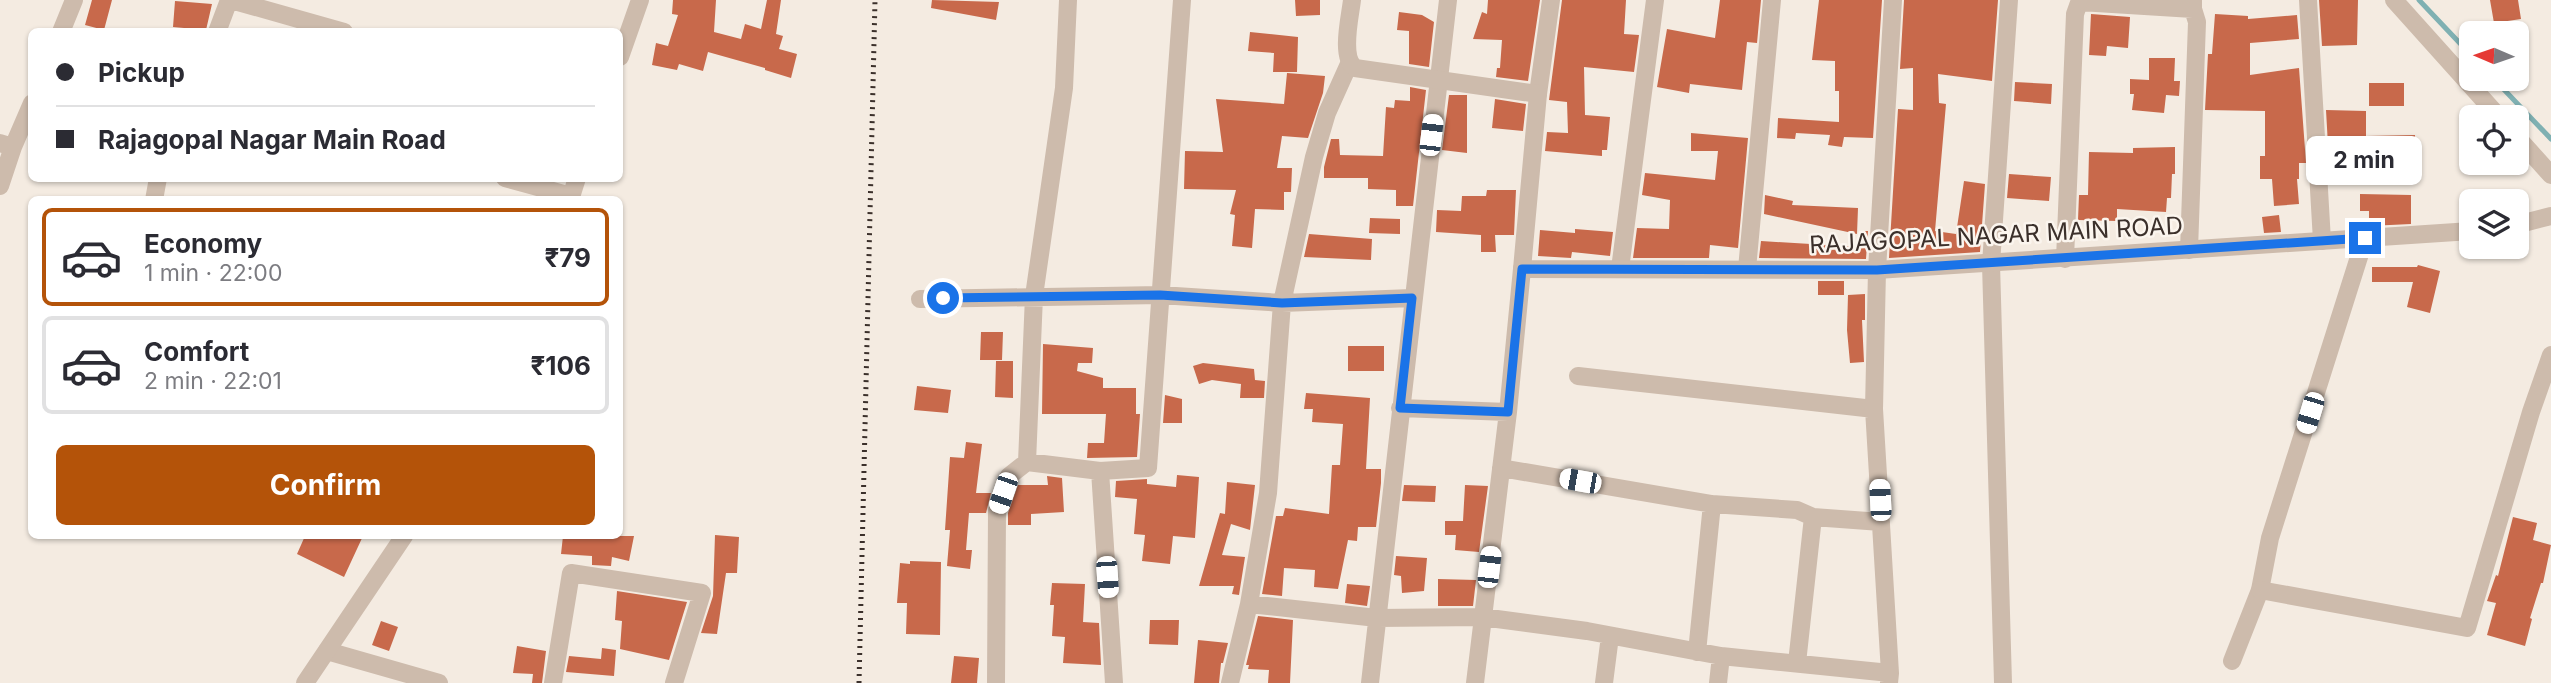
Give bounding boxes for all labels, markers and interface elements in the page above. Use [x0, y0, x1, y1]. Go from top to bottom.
north arrow [2459, 21, 2529, 91]
map controls [2459, 21, 2529, 259]
text: Pickup [98, 57, 185, 88]
button: locate [2459, 105, 2529, 175]
car [1419, 113, 1444, 157]
text: Rajagopal Nagar Main Road [98, 124, 446, 155]
callout: 2 min [2307, 136, 2423, 186]
text: 2 min [2333, 146, 2395, 174]
button: layers [2459, 189, 2529, 259]
street label: RAJAGOPAL NAGAR MAIN ROAD [1809, 211, 2183, 259]
route end [2349, 222, 2381, 254]
icon: car [60, 226, 123, 289]
text: Economy [144, 228, 262, 259]
text: ₹79 [544, 242, 591, 273]
text: 1 min · 22:00 [144, 259, 282, 287]
route start [927, 282, 959, 314]
icon: car [60, 334, 123, 397]
text: Comfort [144, 336, 249, 367]
text: ₹106 [531, 350, 591, 381]
text: 2 min · 22:01 [144, 367, 282, 395]
car [2294, 390, 2327, 436]
button: Confirm [56, 445, 595, 525]
car [1558, 467, 1603, 495]
car [987, 470, 1020, 516]
car [1869, 478, 1892, 522]
car [1477, 545, 1502, 589]
car [1096, 555, 1119, 599]

